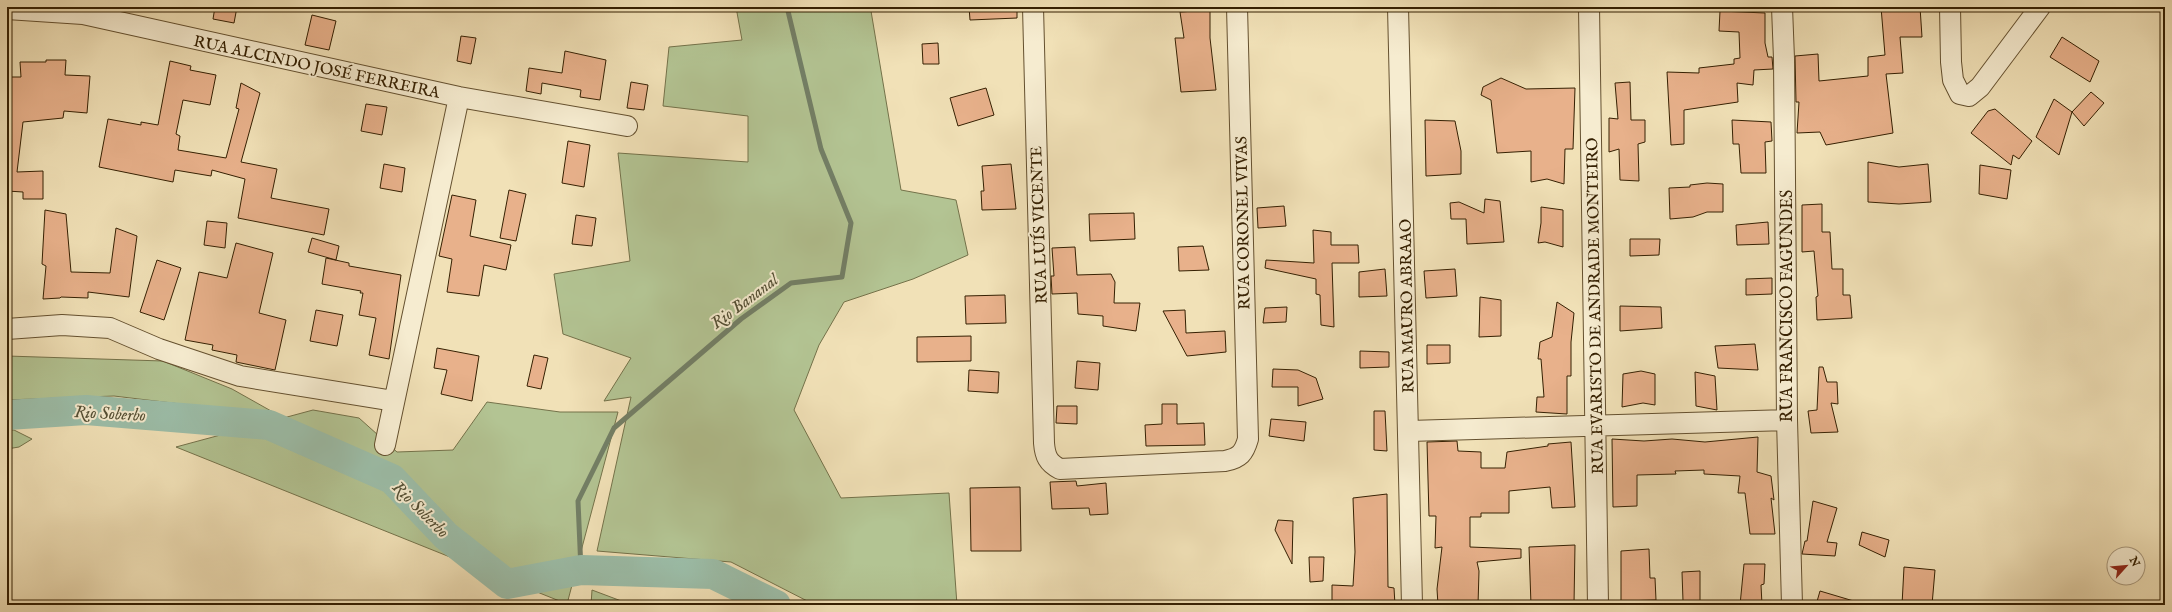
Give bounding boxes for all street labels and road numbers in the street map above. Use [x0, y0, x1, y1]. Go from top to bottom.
street label: RUA ALCINDO JOSÉ FERREIRA [192, 30, 443, 104]
street label: RUA CORONEL VIVAS [1232, 136, 1256, 310]
street label: RUA EVARISTO DE ANDRADE MONTEIRO [1583, 137, 1609, 475]
street label: RUA LUÍS VICENTE [1025, 146, 1053, 304]
street label: RUA FRANCISCO FAGUNDES [1778, 190, 1798, 422]
street label: RUA MAURO ABRAAO [1396, 219, 1420, 393]

